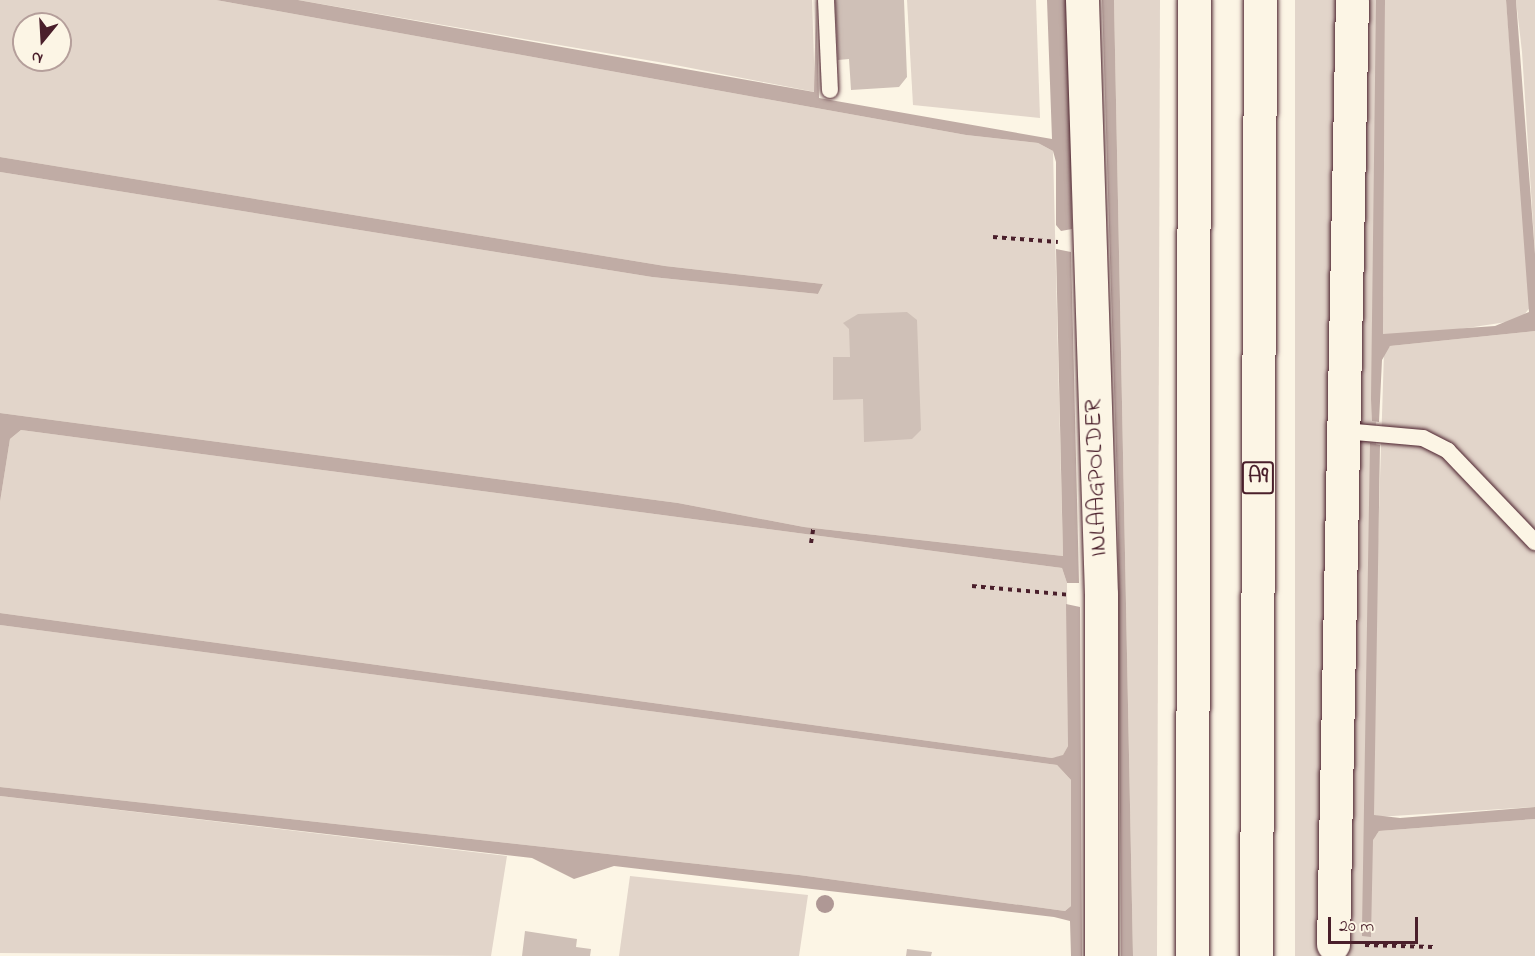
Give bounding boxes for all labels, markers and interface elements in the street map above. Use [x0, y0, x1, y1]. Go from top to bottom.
north arrow [12, 12, 72, 72]
text: N [28, 44, 46, 70]
street label: INLAAGPOLDER [1080, 399, 1114, 557]
road number: A9 [1242, 459, 1274, 497]
scale bar [1331, 905, 1421, 943]
text: 20 m [1339, 914, 1374, 940]

